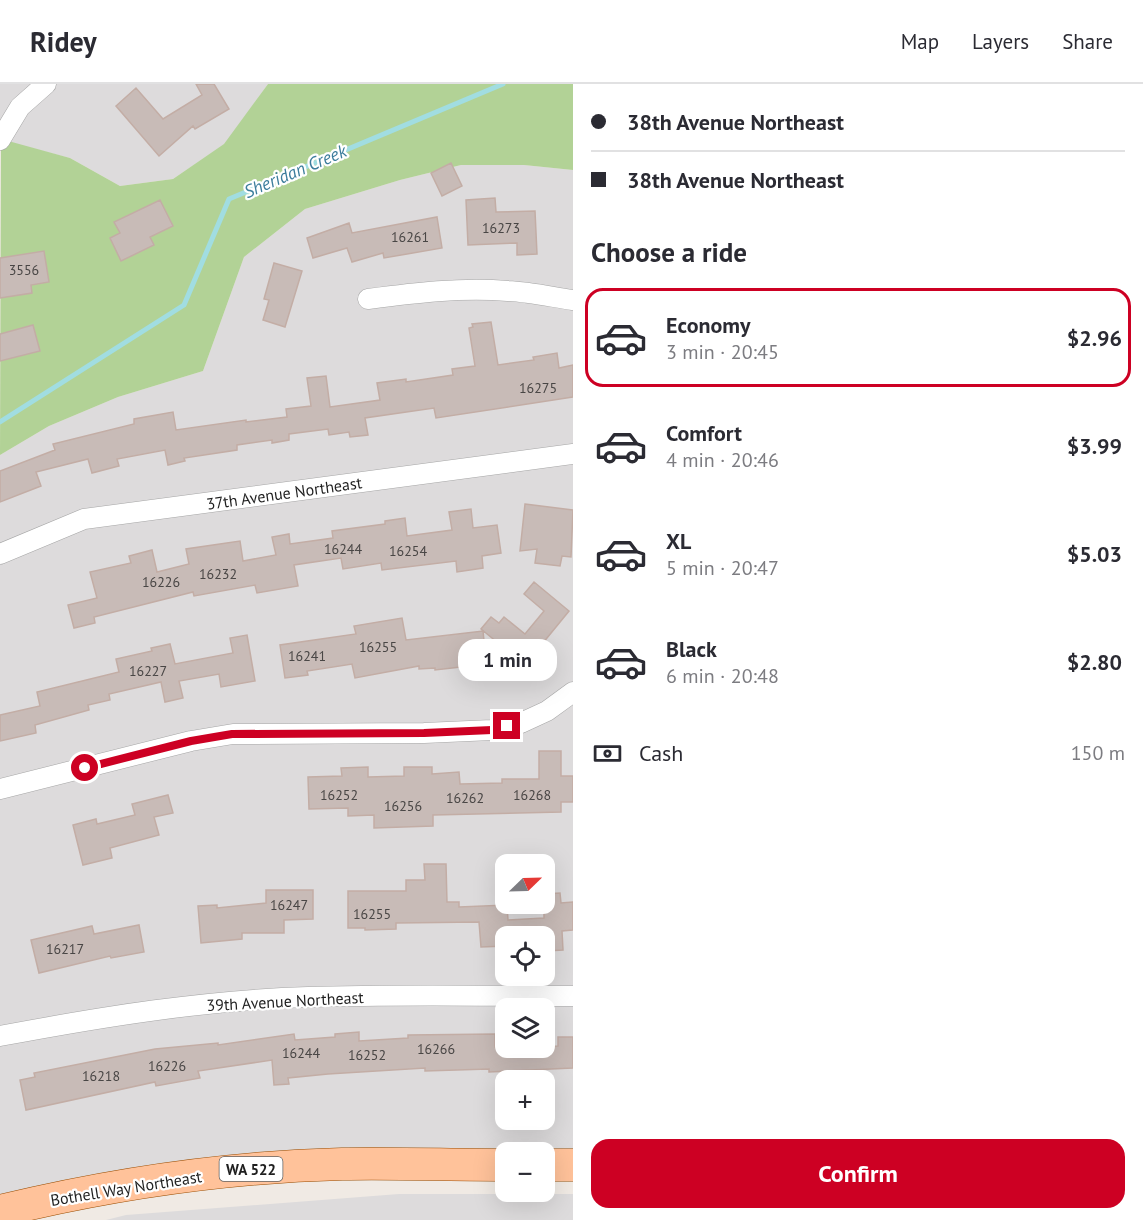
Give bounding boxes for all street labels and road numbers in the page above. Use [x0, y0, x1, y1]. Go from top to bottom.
street label: 37th Avenue Northeast [205, 472, 364, 514]
street label: 39th Avenue Northeast [206, 987, 365, 1015]
road number: WA 522 [220, 1157, 282, 1181]
street label: Bothell Way Northeast [49, 1166, 204, 1210]

